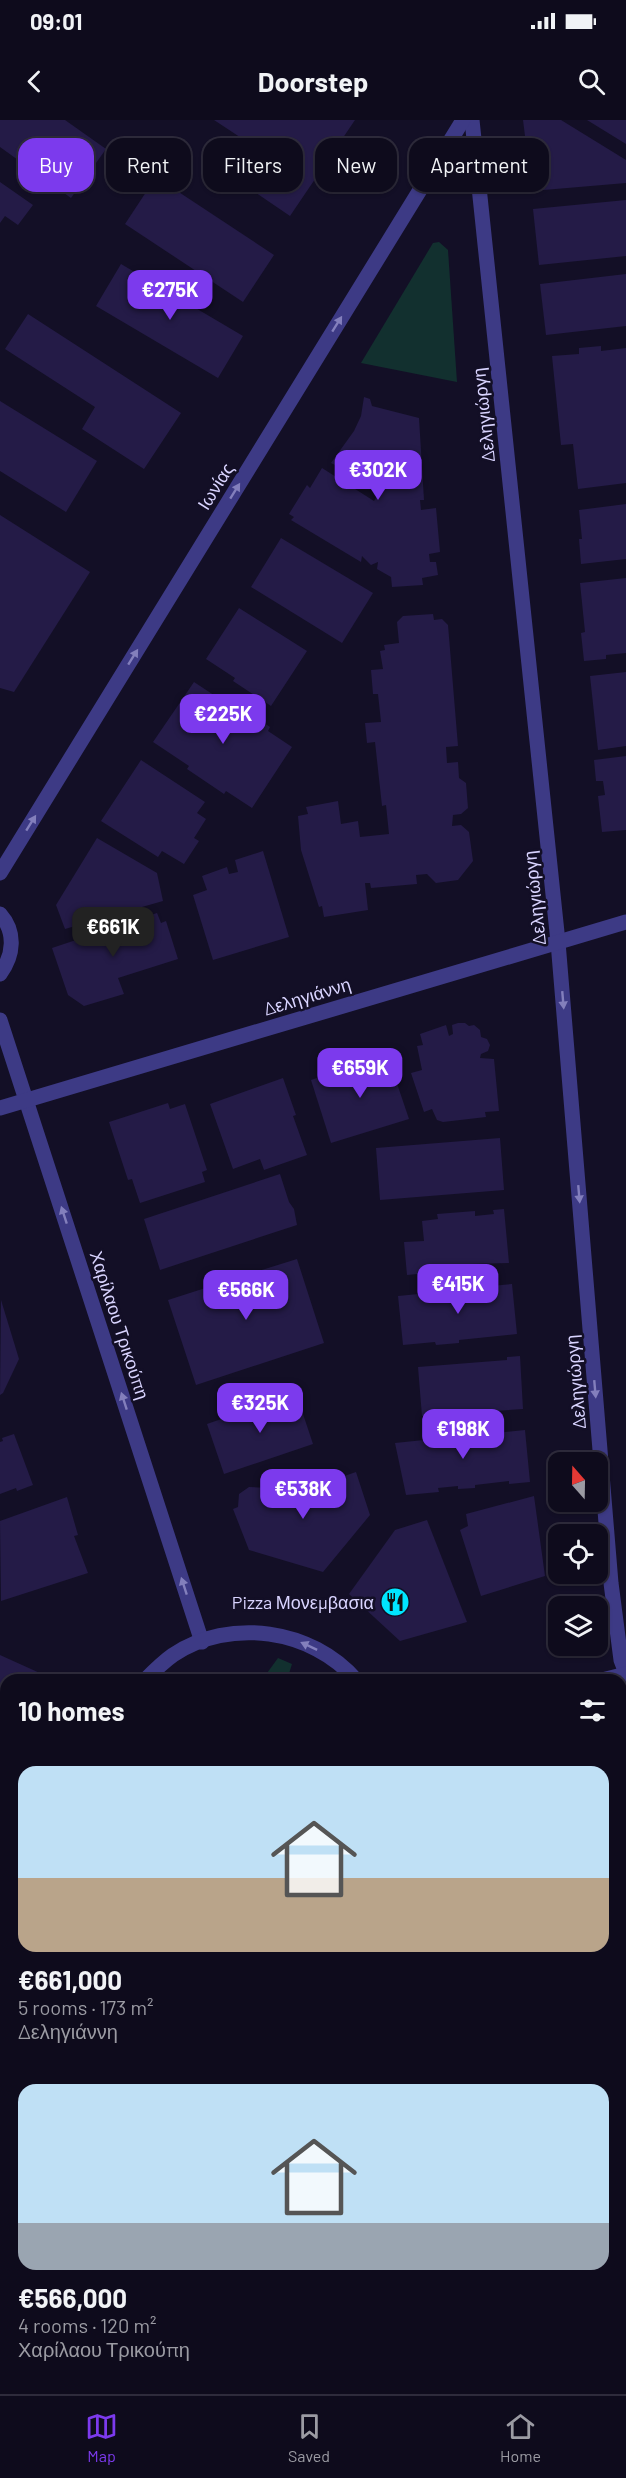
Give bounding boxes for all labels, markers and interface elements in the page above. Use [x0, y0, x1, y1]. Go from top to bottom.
text: 09:01 [30, 8, 82, 34]
icon: back [18, 65, 51, 98]
text: Doorstep [258, 65, 368, 97]
icon: search [575, 65, 608, 98]
chip: Buy [18, 138, 94, 192]
chip: Rent [106, 138, 191, 192]
chip: Filters [203, 138, 303, 192]
chip: New [315, 138, 397, 192]
chip: Apartment [409, 138, 549, 192]
pin: €275K [128, 270, 212, 321]
text: €275K [141, 277, 199, 301]
one-way arrow [331, 316, 342, 332]
street label: Δεληγιώργη [467, 367, 499, 463]
pin: €302K [336, 450, 420, 501]
text: €302K [349, 457, 407, 481]
street label: Ιωνίας [192, 458, 238, 514]
one-way arrow [229, 483, 240, 499]
one-way arrow [127, 649, 138, 665]
pin: €225K [181, 694, 265, 745]
text: €225K [194, 701, 252, 725]
one-way arrow [25, 815, 36, 831]
street label: Δεληγιώργη [518, 850, 550, 946]
pin: €661K [71, 907, 155, 958]
text: €661K [86, 914, 140, 938]
street label: Δεληγιάννη [261, 972, 353, 1020]
one-way arrow [558, 991, 568, 1010]
pin: €659K [318, 1048, 402, 1099]
text: €659K [331, 1055, 389, 1079]
one-way arrow [574, 1185, 584, 1204]
one-way arrow [59, 1206, 68, 1224]
street label: Χαρίλαου Τρικούπη [86, 1248, 154, 1402]
pin: €415K [416, 1264, 500, 1315]
pin: €566K [204, 1270, 288, 1321]
text: €415K [431, 1271, 485, 1295]
text: €566K [217, 1277, 275, 1301]
street label: Δεληγιώργη [560, 1334, 590, 1430]
one-way arrow [590, 1379, 600, 1398]
pin: €325K [218, 1383, 302, 1434]
text: €325K [231, 1390, 289, 1414]
one-way arrow [119, 1392, 128, 1410]
pin: €198K [421, 1409, 505, 1460]
text: €198K [436, 1416, 490, 1440]
north arrow [548, 1452, 608, 1512]
map controls [548, 1452, 608, 1656]
pin: €538K [261, 1469, 345, 1520]
text: €538K [274, 1476, 332, 1500]
button: locate [548, 1524, 608, 1584]
one-way arrow [178, 1577, 188, 1595]
restaurant icon: Pizza Μονεμβασια [379, 1586, 411, 1618]
place label: Pizza Μονεμβασια [232, 1591, 374, 1613]
button: layers [548, 1596, 608, 1656]
one-way arrow [301, 1641, 318, 1650]
icon: filters [576, 1694, 609, 1727]
text: 10 homes [18, 1695, 125, 1726]
icon: home [260, 1805, 368, 1913]
text: €661,000 [18, 1964, 122, 1995]
text: 5 rooms · 173 m² [18, 1995, 153, 2019]
text: Δεληγιάννη [18, 2019, 118, 2043]
icon: home [260, 2123, 368, 2231]
text: €566,000 [18, 2282, 127, 2313]
text: 4 rooms · 120 m² [18, 2313, 156, 2337]
text: Χαρίλαου Τρικούπη [18, 2337, 190, 2361]
tab: Map [85, 2410, 118, 2465]
tab: Saved [288, 2410, 330, 2465]
tab: Home [500, 2410, 541, 2465]

